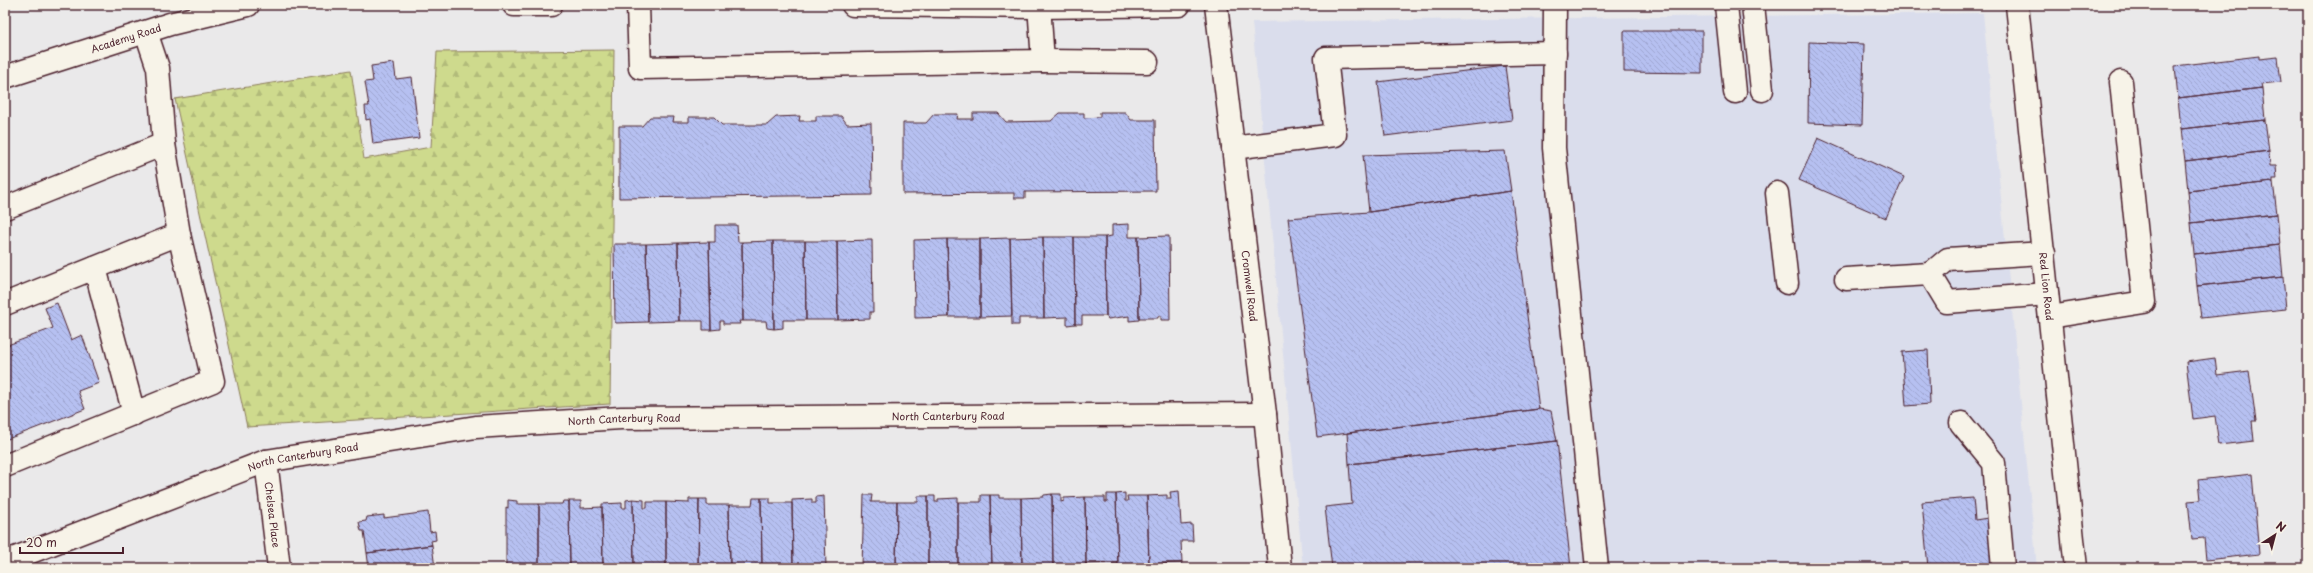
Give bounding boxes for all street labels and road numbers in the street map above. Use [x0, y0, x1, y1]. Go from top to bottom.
street label: Academy Road [89, 19, 163, 56]
street label: Cromwell Road [1238, 249, 1262, 323]
street label: Red Lion Road [2036, 252, 2058, 321]
street label: North Canterbury Road [892, 408, 1005, 424]
street label: North Canterbury Road [567, 410, 681, 428]
street label: North Canterbury Road [245, 438, 360, 474]
street label: Chelsea Place [262, 481, 284, 548]

